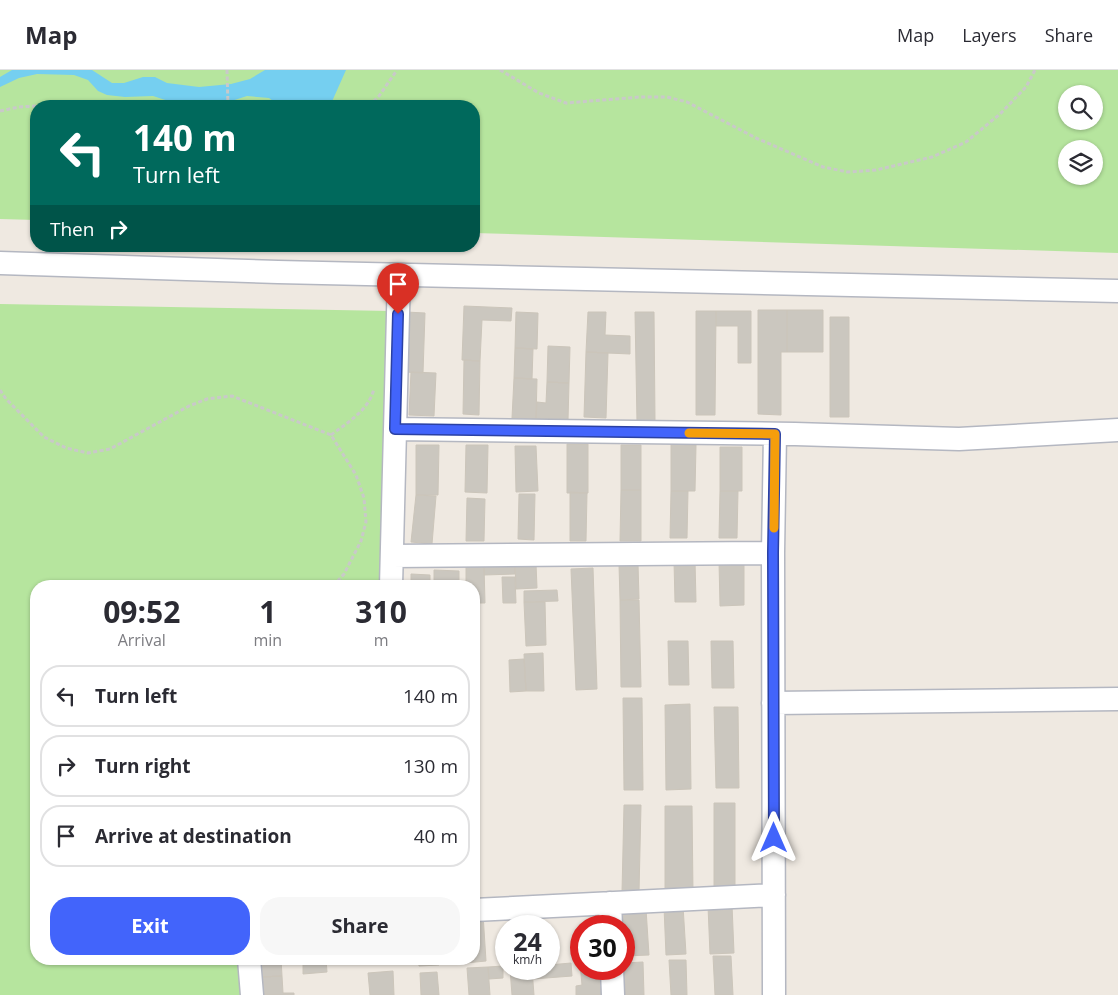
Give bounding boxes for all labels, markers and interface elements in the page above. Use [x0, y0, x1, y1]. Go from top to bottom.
text: Map [25, 18, 77, 51]
text: Map [897, 23, 934, 47]
text: Layers [962, 23, 1017, 47]
text: Share [1045, 23, 1093, 47]
map controls [1058, 85, 1103, 185]
button: search [1058, 85, 1103, 130]
text: 140 m [133, 114, 237, 161]
icon: left [50, 120, 115, 185]
button: layers [1058, 140, 1103, 185]
text: Turn left [133, 159, 220, 189]
icon: right [104, 215, 132, 243]
text: Then [50, 216, 94, 242]
pin [377, 263, 419, 314]
icon: arrive [384, 270, 412, 298]
text: 09:52 [103, 591, 180, 632]
text: 1 [259, 591, 276, 632]
text: 310 [355, 591, 407, 632]
text: Arrival [118, 629, 166, 651]
text: min [254, 629, 282, 651]
text: m [374, 629, 389, 651]
icon: left [52, 682, 80, 710]
text: Turn left [95, 683, 177, 709]
text: 140 m [403, 683, 458, 709]
icon: right [52, 752, 80, 780]
text: Turn right [95, 753, 190, 779]
text: 130 m [403, 753, 458, 779]
position arrow [747, 811, 799, 863]
icon: arrive [52, 822, 80, 850]
text: Arrive at destination [95, 823, 292, 849]
text: 40 m [414, 823, 458, 849]
button: Exit [50, 897, 250, 955]
button: Share [260, 897, 460, 955]
speed limit sign: 30 [570, 915, 635, 980]
text: 24 [513, 924, 542, 958]
text: km/h [513, 951, 542, 968]

